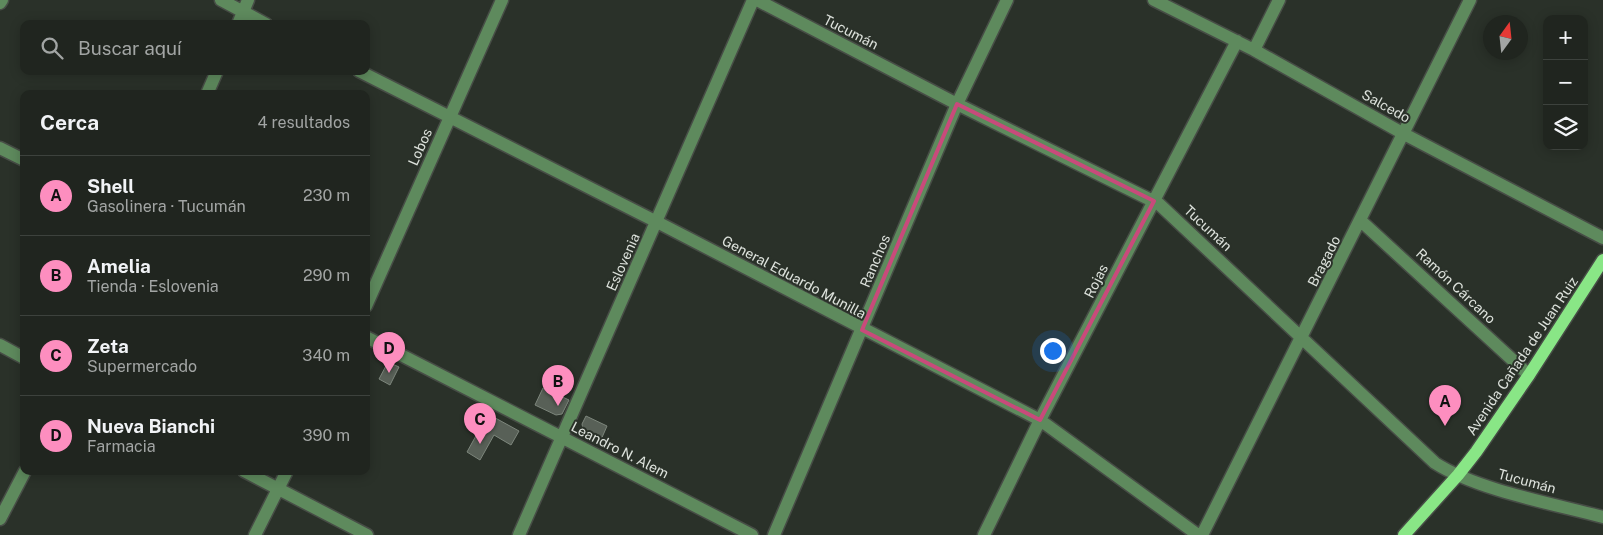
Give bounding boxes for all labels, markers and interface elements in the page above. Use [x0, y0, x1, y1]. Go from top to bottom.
street label: Tucumán [821, 11, 881, 53]
north arrow [1483, 15, 1528, 60]
map controls [1543, 15, 1588, 150]
button: + [1543, 15, 1588, 60]
search box [20, 20, 370, 75]
icon: search [38, 34, 66, 62]
text: Buscar aquí [78, 37, 182, 59]
button: − [1543, 60, 1588, 105]
street label: Salcedo [1359, 86, 1413, 126]
button: layers [1543, 105, 1588, 150]
text: Cerca [40, 110, 99, 135]
text: 4 resultados [258, 113, 350, 132]
street label: Lobos [405, 126, 435, 168]
text: Shell [87, 175, 135, 197]
text: A [50, 186, 62, 205]
text: 230 m [303, 186, 350, 205]
text: Gasolinera · Tucumán [87, 197, 246, 216]
street label: Tucumán [1181, 202, 1235, 254]
street label: Eslovenia [603, 231, 643, 293]
street label: General Eduardo Munilla [719, 232, 869, 322]
street label: Ranchos [857, 232, 893, 290]
street label: Bragado [1304, 233, 1344, 289]
street label: Ramón Cárcano [1413, 245, 1499, 327]
text: Amelia [87, 255, 151, 277]
street label: Rojas [1081, 262, 1111, 300]
text: B [51, 266, 61, 285]
text: 290 m [303, 266, 350, 285]
street label: Avenida Cañada de Juan Ruiz [1463, 274, 1581, 438]
text: Tienda · Eslovenia [87, 277, 219, 296]
pin: D [373, 332, 405, 373]
text: Zeta [87, 335, 129, 357]
your location [1040, 338, 1066, 364]
text: C [50, 346, 62, 365]
text: 340 m [302, 346, 350, 365]
text: Supermercado [87, 357, 197, 376]
pin: B [542, 365, 574, 406]
pin: A [1429, 385, 1461, 426]
pin: C [464, 403, 496, 444]
text: Nueva Bianchi [87, 415, 215, 437]
street label: Leandro N. Alem [569, 418, 671, 482]
text: D [50, 426, 62, 445]
text: 390 m [303, 426, 350, 445]
text: Farmacia [87, 437, 156, 456]
street label: Tucumán [1496, 466, 1558, 496]

